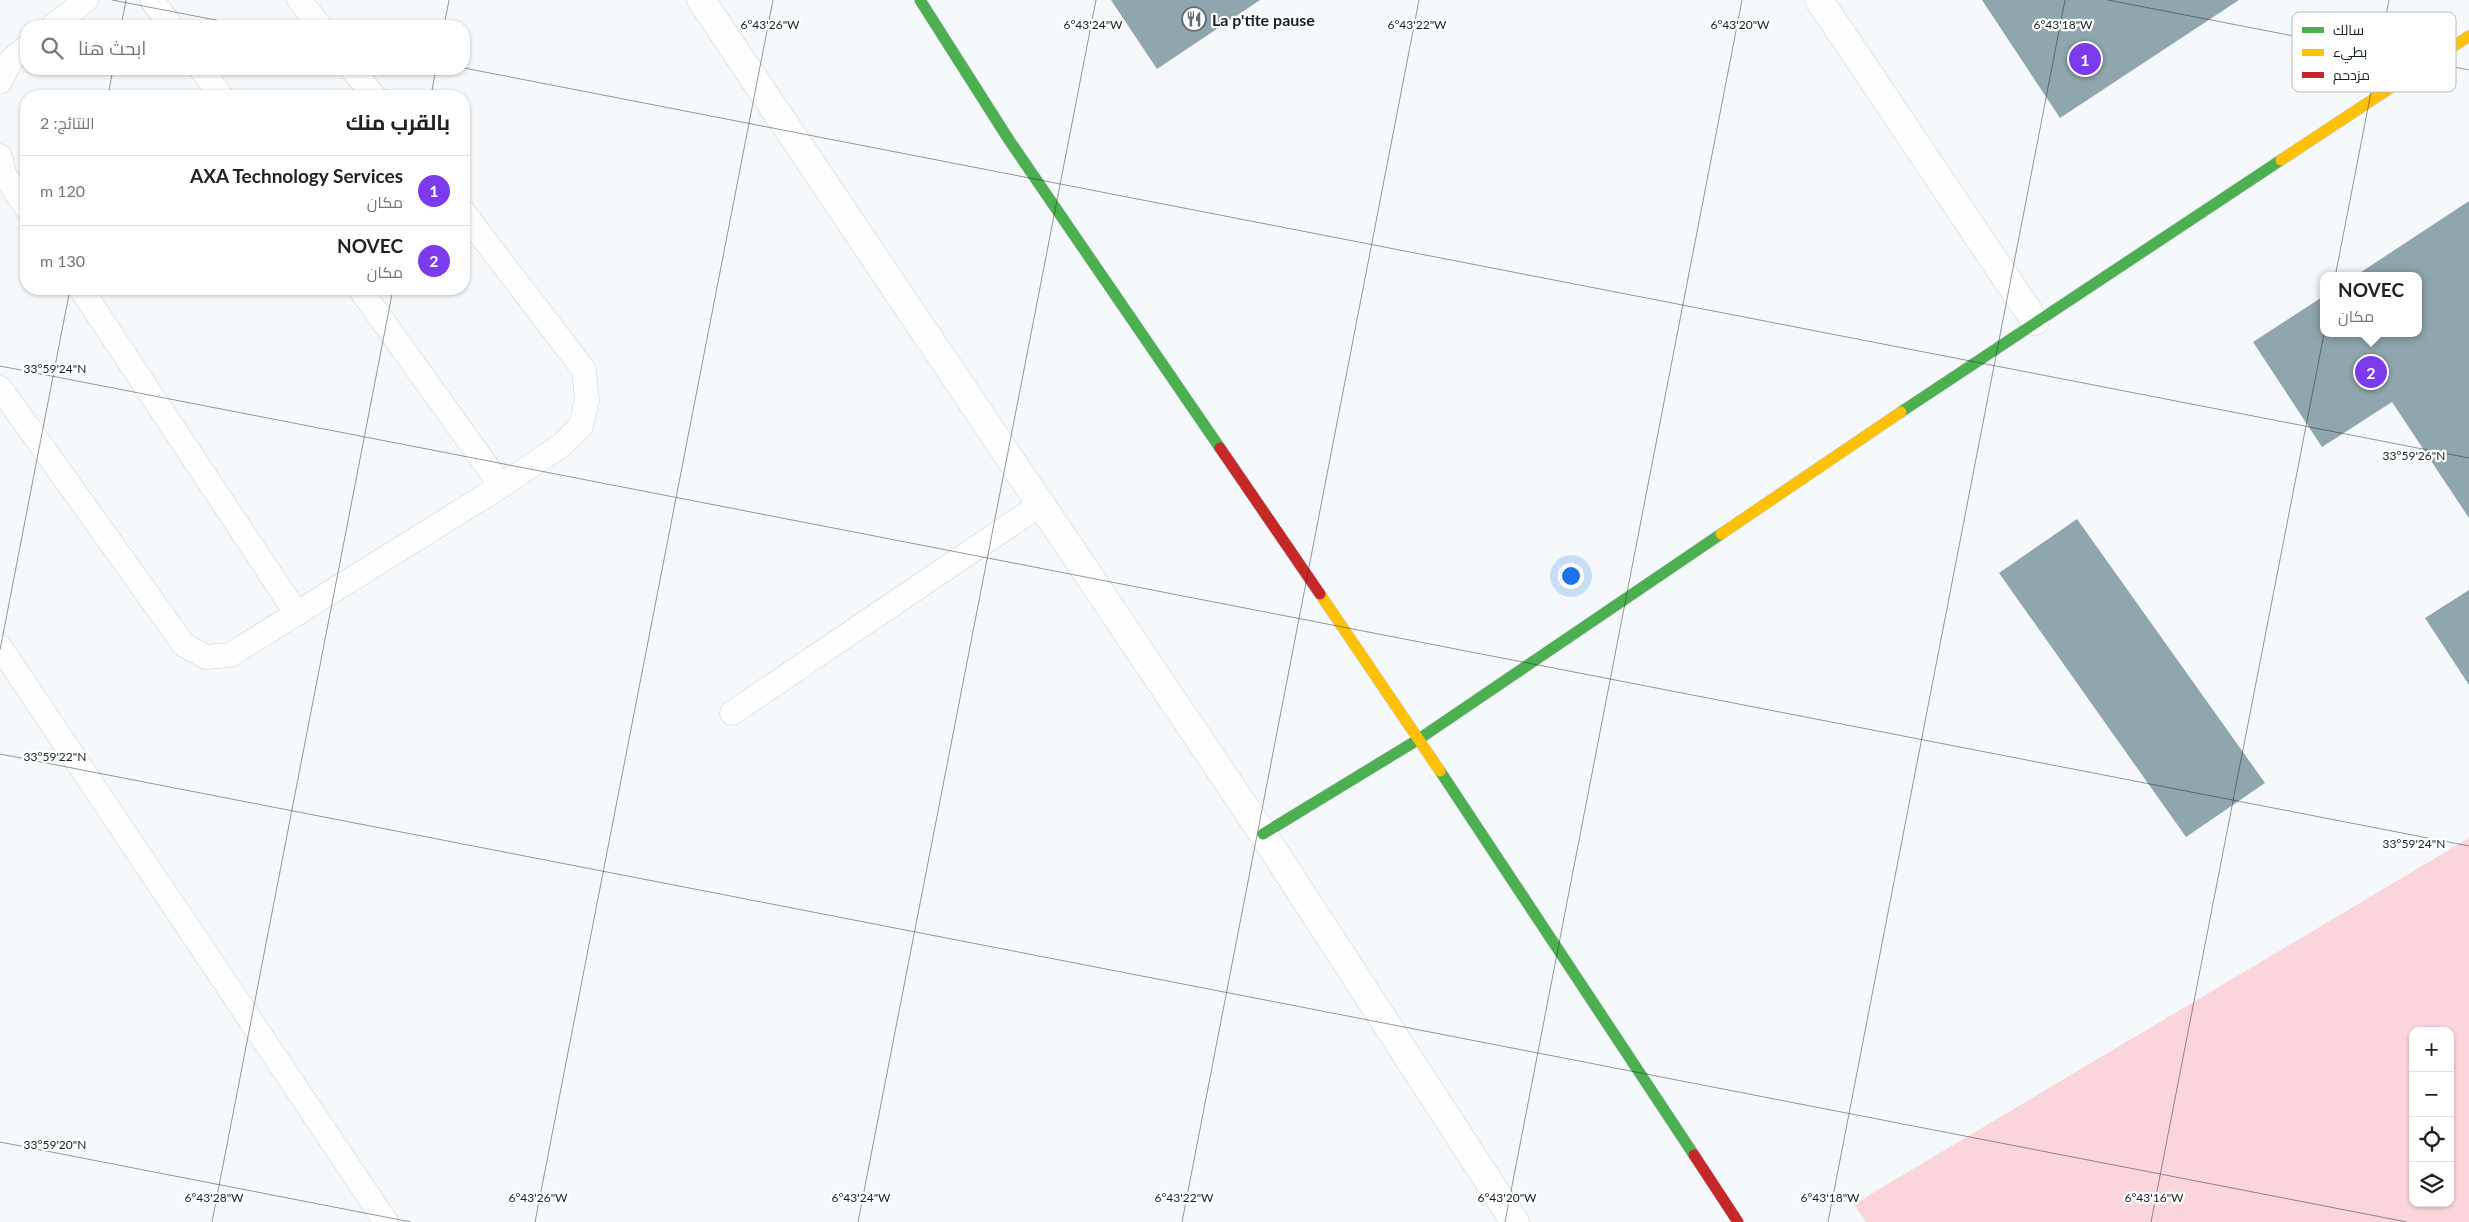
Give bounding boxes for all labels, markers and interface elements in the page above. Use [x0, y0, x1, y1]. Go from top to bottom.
restaurant icon: La p'tite pause [1181, 6, 1207, 32]
place label: La p'tite pause [1212, 10, 1315, 29]
legend [2292, 12, 2456, 92]
text: 6°43'26"W [740, 17, 800, 32]
text: 6°43'24"W [1063, 17, 1123, 32]
text: 6°43'22"W [1387, 17, 1447, 32]
text: 6°43'20"W [1710, 17, 1770, 32]
text: 6°43'18"W [2033, 17, 2093, 32]
search box [20, 20, 470, 75]
text: سالك [2333, 21, 2364, 38]
icon: search [38, 34, 66, 62]
text: ابحث هنا [78, 36, 146, 59]
pin: 1 [2069, 40, 2101, 78]
text: بطيء [2333, 43, 2367, 64]
text: مزدحم [2333, 66, 2370, 85]
text: بالقرب منك [346, 109, 450, 134]
text: النتائج: 2 [40, 113, 95, 132]
text: AXA Technology Services [190, 164, 403, 187]
text: 120 m [40, 181, 85, 200]
text: 1 [429, 181, 439, 200]
text: مكان [367, 192, 403, 211]
text: NOVEC [337, 234, 403, 257]
text: 130 m [40, 251, 85, 270]
text: 2 [429, 251, 439, 270]
text: مكان [367, 262, 403, 281]
popup [2320, 272, 2422, 337]
text: NOVEC [2338, 278, 2404, 301]
text: مكان [2338, 306, 2374, 325]
pin: 2 [2355, 353, 2387, 391]
text: 33°59'24"N [24, 361, 86, 376]
text: 33°59'26"N [2383, 448, 2445, 463]
your location [1558, 563, 1584, 589]
text: 33°59'22"N [24, 749, 86, 764]
text: 33°59'24"N [2383, 836, 2445, 851]
map controls [2409, 1027, 2454, 1207]
button: + [2409, 1027, 2454, 1072]
button: − [2409, 1072, 2454, 1117]
button: locate [2409, 1117, 2454, 1162]
text: 33°59'20"N [24, 1137, 86, 1152]
button: layers [2409, 1162, 2454, 1207]
text: 6°43'28"W [184, 1190, 244, 1205]
text: 6°43'26"W [508, 1190, 568, 1205]
text: 6°43'24"W [831, 1190, 891, 1205]
text: 6°43'22"W [1154, 1190, 1214, 1205]
text: 6°43'20"W [1477, 1190, 1537, 1205]
text: 6°43'18"W [1800, 1190, 1860, 1205]
text: 6°43'16"W [2124, 1190, 2184, 1205]

